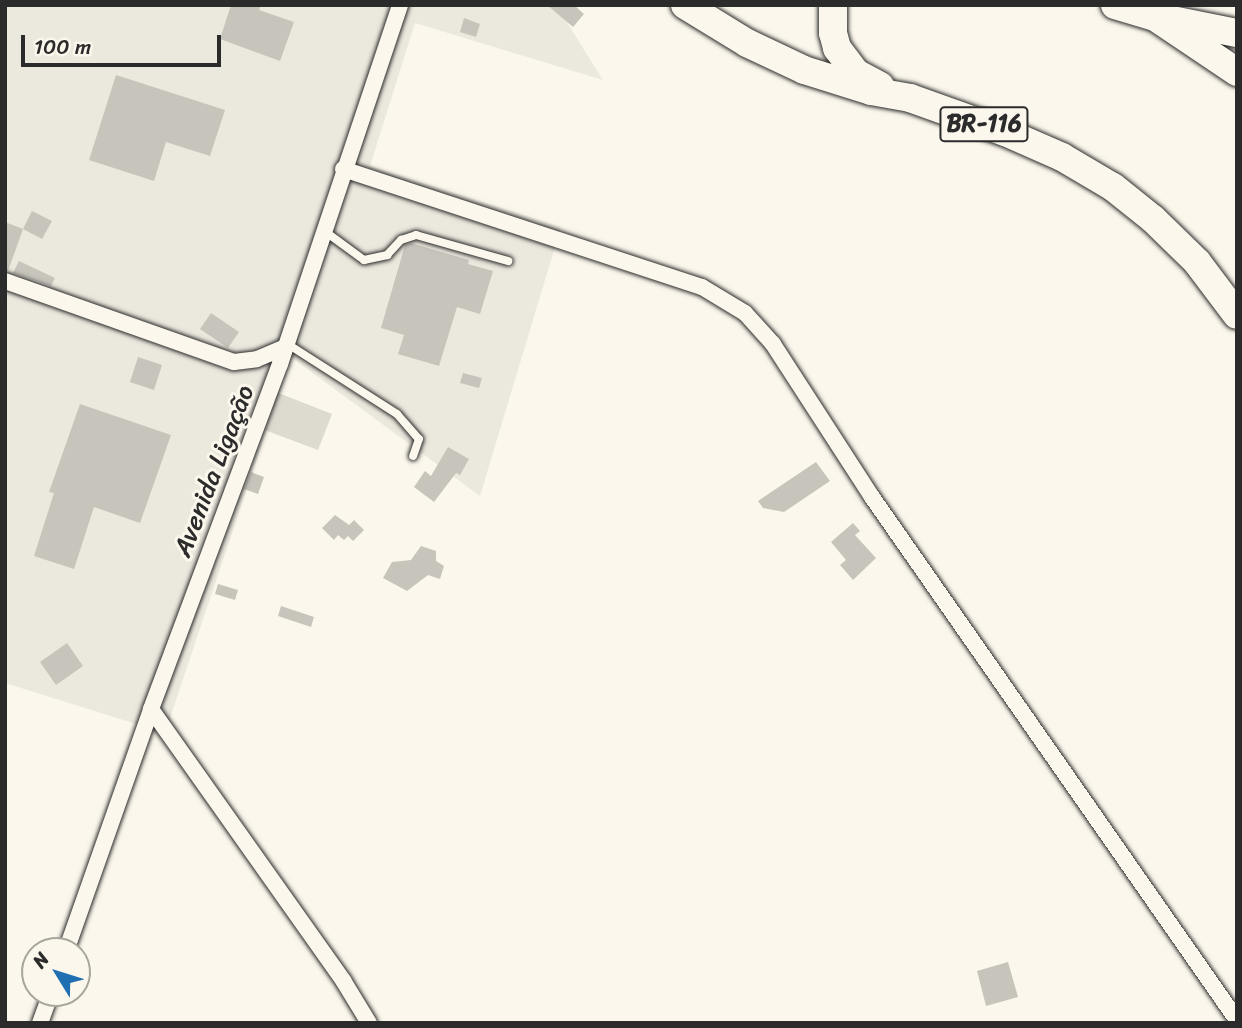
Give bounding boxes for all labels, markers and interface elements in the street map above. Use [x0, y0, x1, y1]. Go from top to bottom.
scale bar [24, 21, 224, 65]
text: 100 m [34, 28, 91, 66]
road number: BR-116 [939, 104, 1030, 144]
street label: Avenida Ligação [167, 381, 261, 561]
north arrow [21, 937, 91, 1007]
text: N [24, 945, 58, 975]

